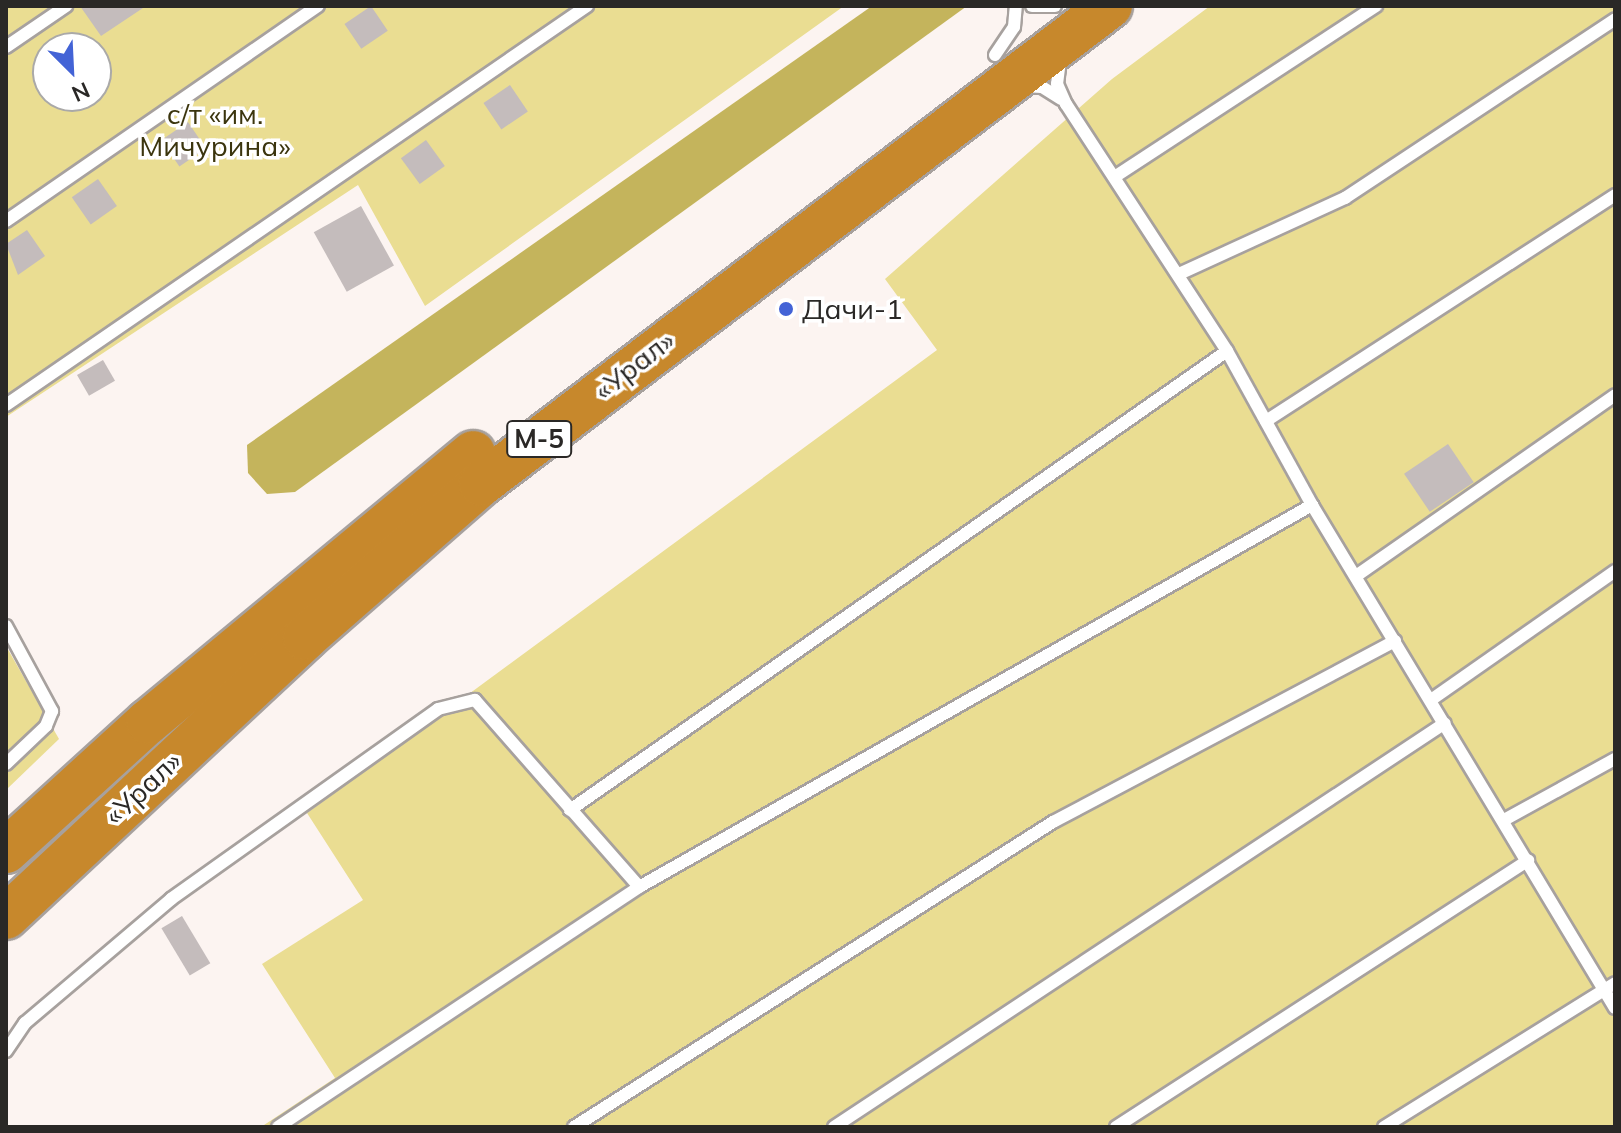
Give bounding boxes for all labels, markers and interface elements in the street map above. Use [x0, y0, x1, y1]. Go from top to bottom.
north arrow [32, 32, 112, 112]
text: N [68, 76, 94, 108]
park label: с/т «им. Мичурина» [139, 97, 291, 163]
place label: Дачи-1 [802, 292, 903, 326]
marker: Дачи-1 [777, 300, 795, 318]
street label: «Урал» [587, 323, 681, 407]
road number: М-5 [505, 417, 573, 461]
street label: «Урал» [98, 744, 188, 832]

